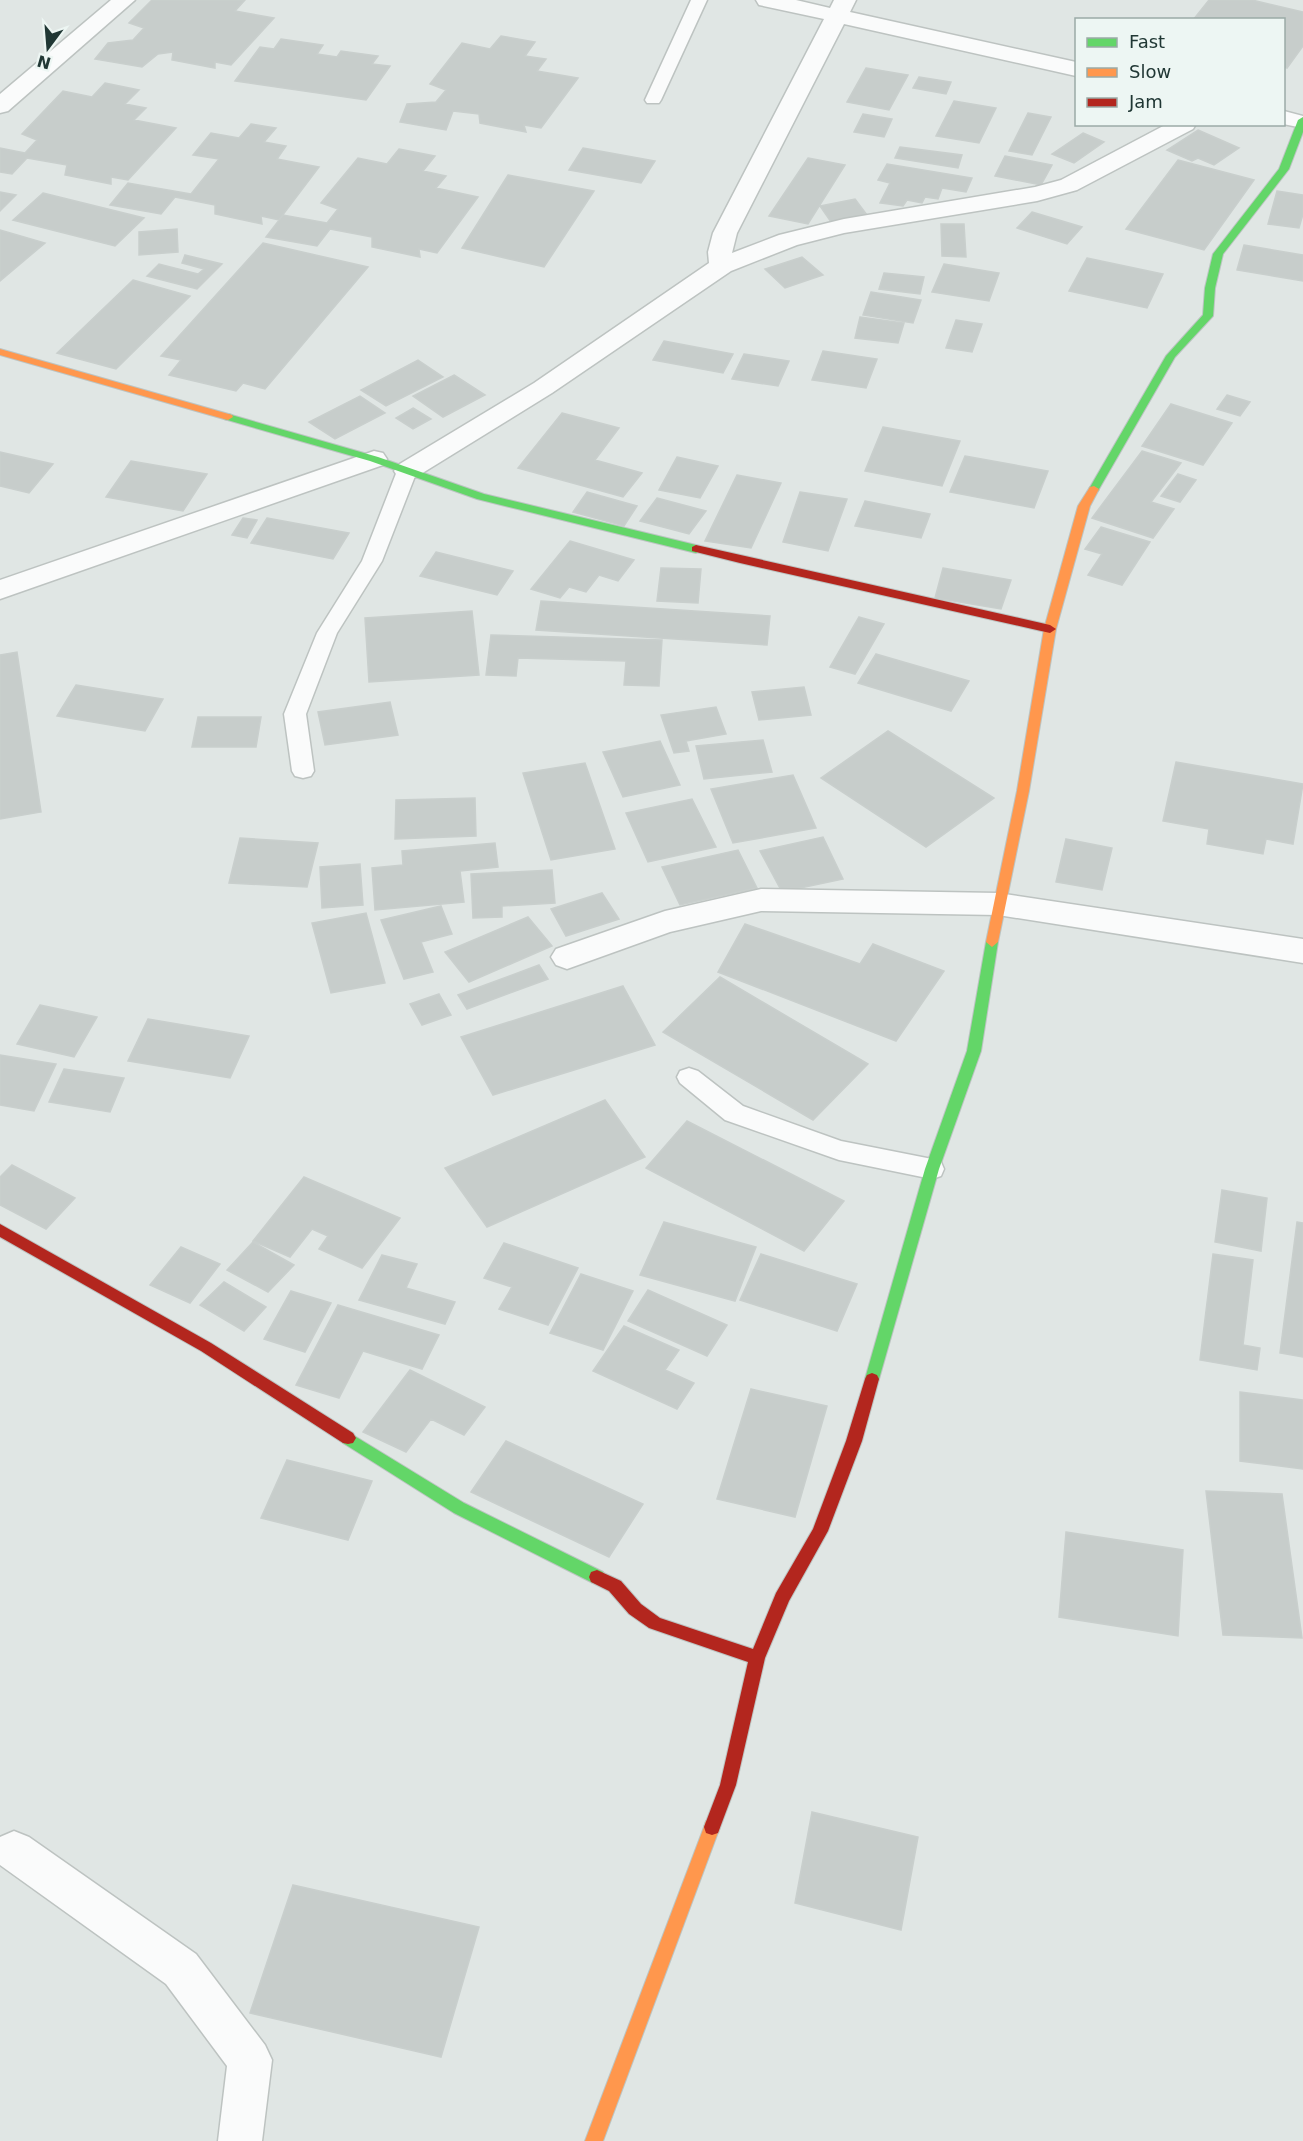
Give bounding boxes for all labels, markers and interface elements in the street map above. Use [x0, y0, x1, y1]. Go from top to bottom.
north arrow [18, 18, 78, 78]
legend [1075, 18, 1285, 126]
text: Fast [1129, 31, 1165, 52]
text: N [35, 51, 53, 73]
text: Slow [1129, 61, 1171, 82]
text: Jam [1128, 91, 1163, 112]

